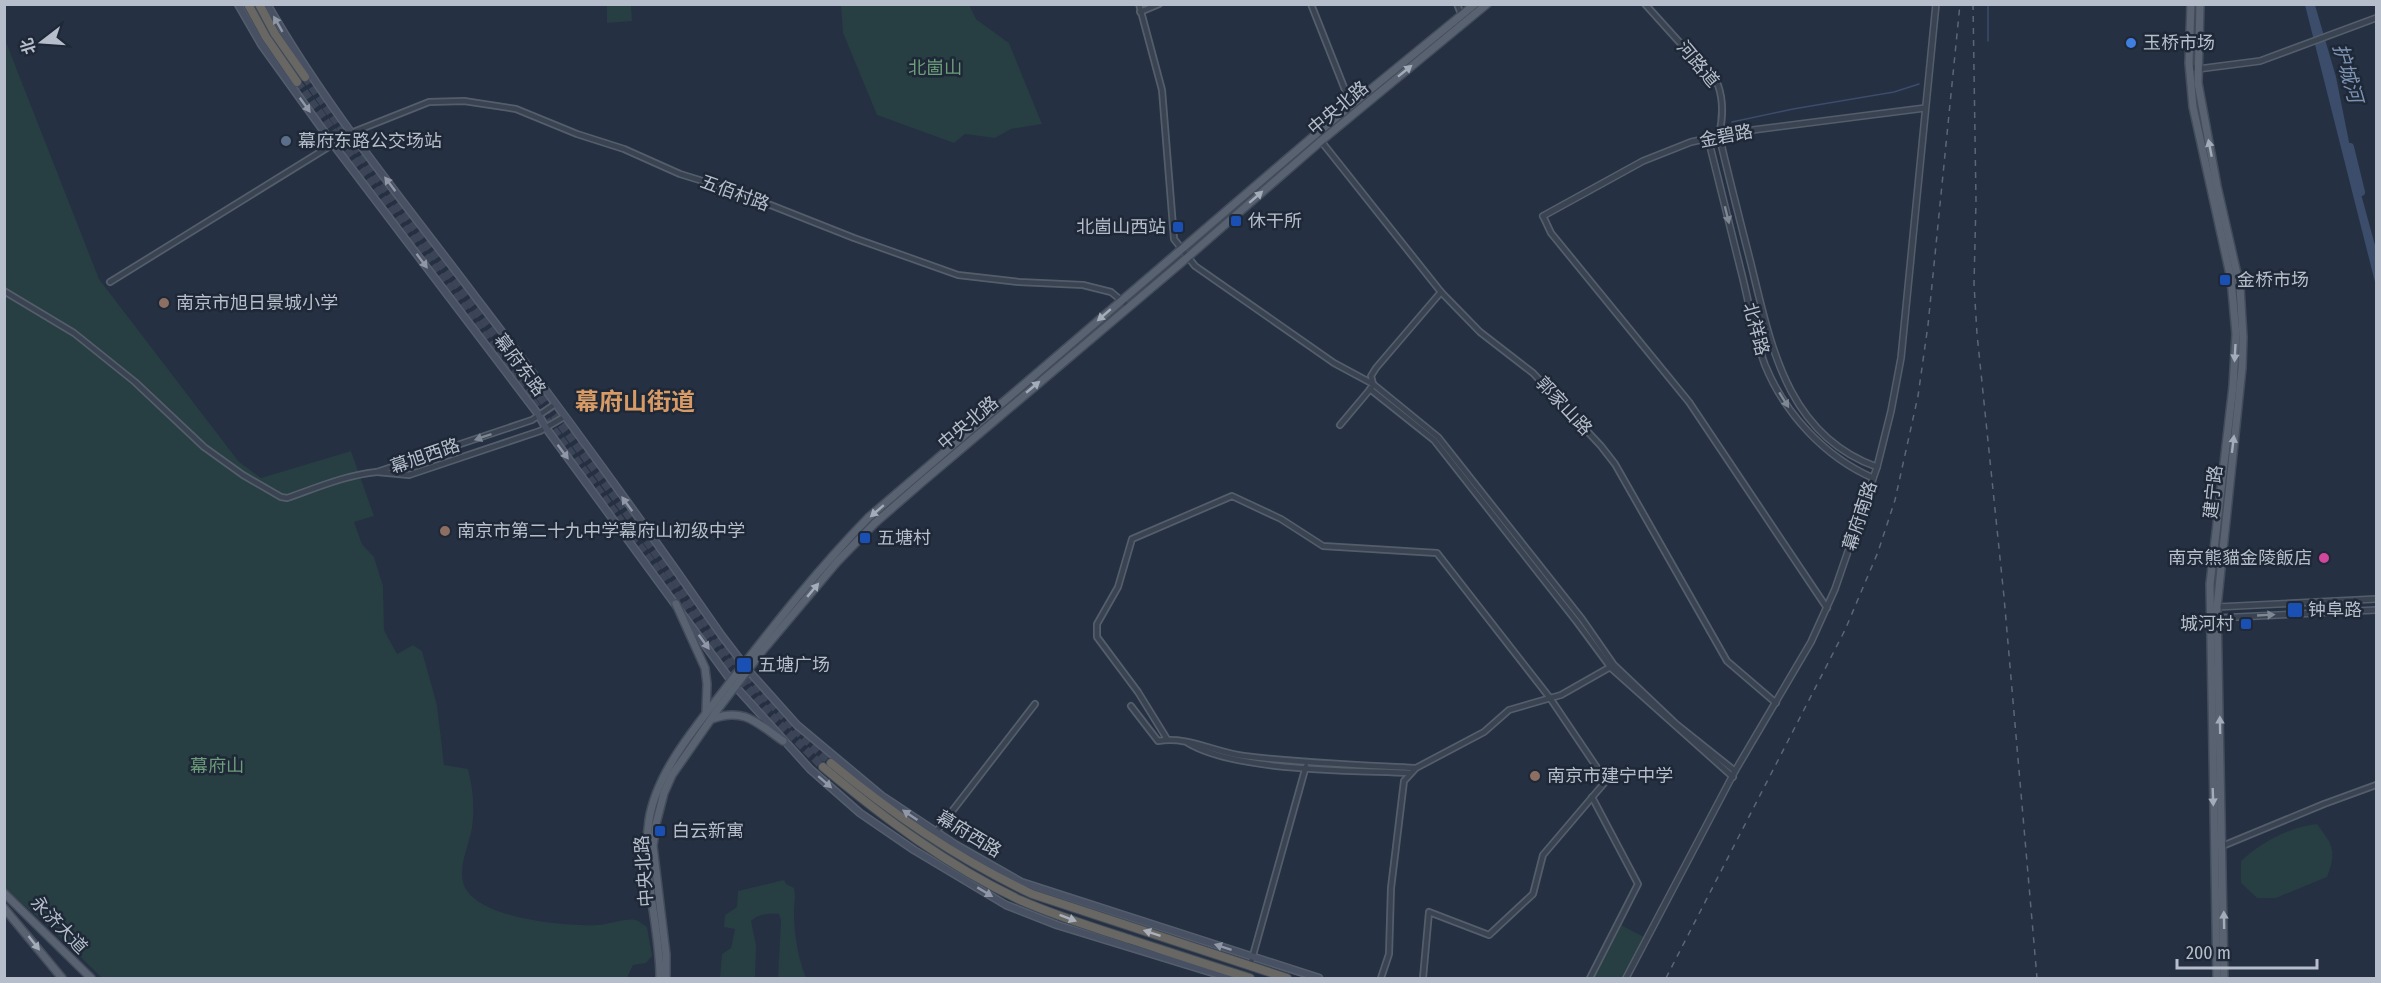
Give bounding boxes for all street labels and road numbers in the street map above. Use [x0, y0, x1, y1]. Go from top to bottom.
street label: 河路道 [1672, 36, 1724, 92]
street label: 中央北路 [1303, 76, 1373, 140]
street label: 金碧路 [1697, 120, 1755, 152]
street label: 五佰村路 [697, 170, 773, 216]
street label: 北祥路 [1738, 300, 1774, 358]
street label: 幕府东路 [490, 330, 550, 400]
street label: 郭家山路 [1531, 372, 1597, 440]
street label: 中央北路 [933, 391, 1003, 455]
street label: 幕旭西路 [387, 434, 463, 478]
street label: 建宁路 [2199, 464, 2227, 520]
street label: 幕府南路 [1838, 478, 1882, 554]
street label: 幕府西路 [932, 806, 1006, 862]
street label: 中央北路 [631, 834, 657, 908]
street label: 永济大道 [26, 891, 92, 959]

